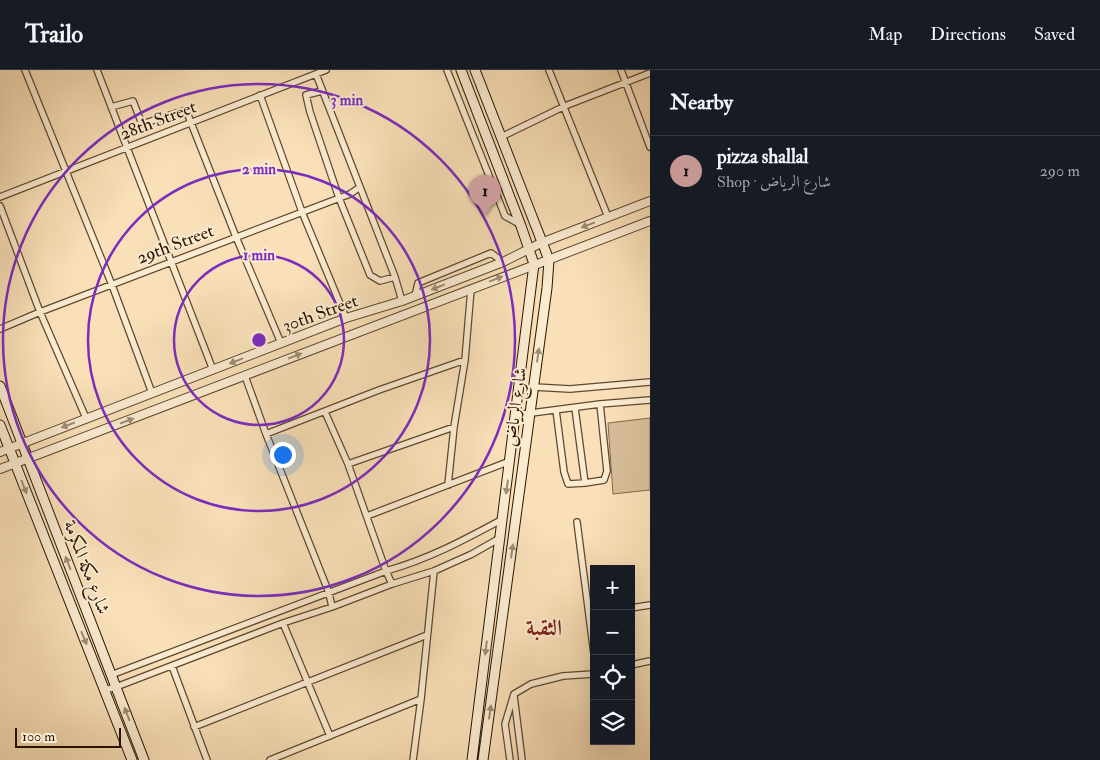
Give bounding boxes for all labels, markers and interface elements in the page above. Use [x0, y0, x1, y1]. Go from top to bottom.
text: Trailo [25, 19, 83, 50]
text: Map [869, 23, 902, 46]
text: Directions [930, 23, 1006, 46]
text: Saved [1034, 23, 1075, 46]
text: Nearby [670, 89, 733, 116]
text: 3 min [331, 91, 363, 110]
street label: 28th Street [117, 95, 200, 146]
text: pizza shallal [717, 145, 808, 169]
text: 2 min [242, 160, 276, 179]
text: 1 [683, 161, 689, 181]
text: 290 m [1040, 161, 1080, 181]
text: Shop · شارع الرياض [717, 172, 831, 192]
pin: 1 [469, 175, 501, 216]
street label: 29th Street [133, 219, 217, 270]
one-way arrow [580, 221, 595, 229]
text: 1 min [243, 246, 275, 265]
one-way arrow [489, 275, 504, 283]
one-way arrow [430, 283, 445, 291]
street label: 30th Street [279, 289, 361, 338]
centre of rings [250, 331, 268, 349]
one-way arrow [534, 347, 542, 363]
one-way arrow [288, 352, 303, 360]
one-way arrow [229, 357, 243, 365]
street label: شارع الرياض [499, 366, 535, 449]
one-way arrow [120, 416, 134, 424]
one-way arrow [61, 422, 75, 430]
your location [270, 442, 296, 468]
one-way arrow [503, 479, 511, 495]
one-way arrow [20, 480, 28, 495]
street label: شارع مكة المكرمة [55, 517, 115, 618]
one-way arrow [508, 542, 516, 558]
one-way arrow [64, 555, 72, 570]
map controls [590, 565, 635, 745]
button: + [590, 565, 635, 610]
button: − [590, 610, 635, 655]
district label: الثقبة [526, 614, 562, 642]
one-way arrow [80, 631, 88, 646]
one-way arrow [482, 640, 490, 656]
button: locate [590, 655, 635, 700]
button: layers [590, 700, 635, 745]
one-way arrow [486, 703, 494, 719]
one-way arrow [122, 707, 130, 722]
scale bar [15, 725, 121, 748]
text: 100 m [22, 728, 55, 745]

